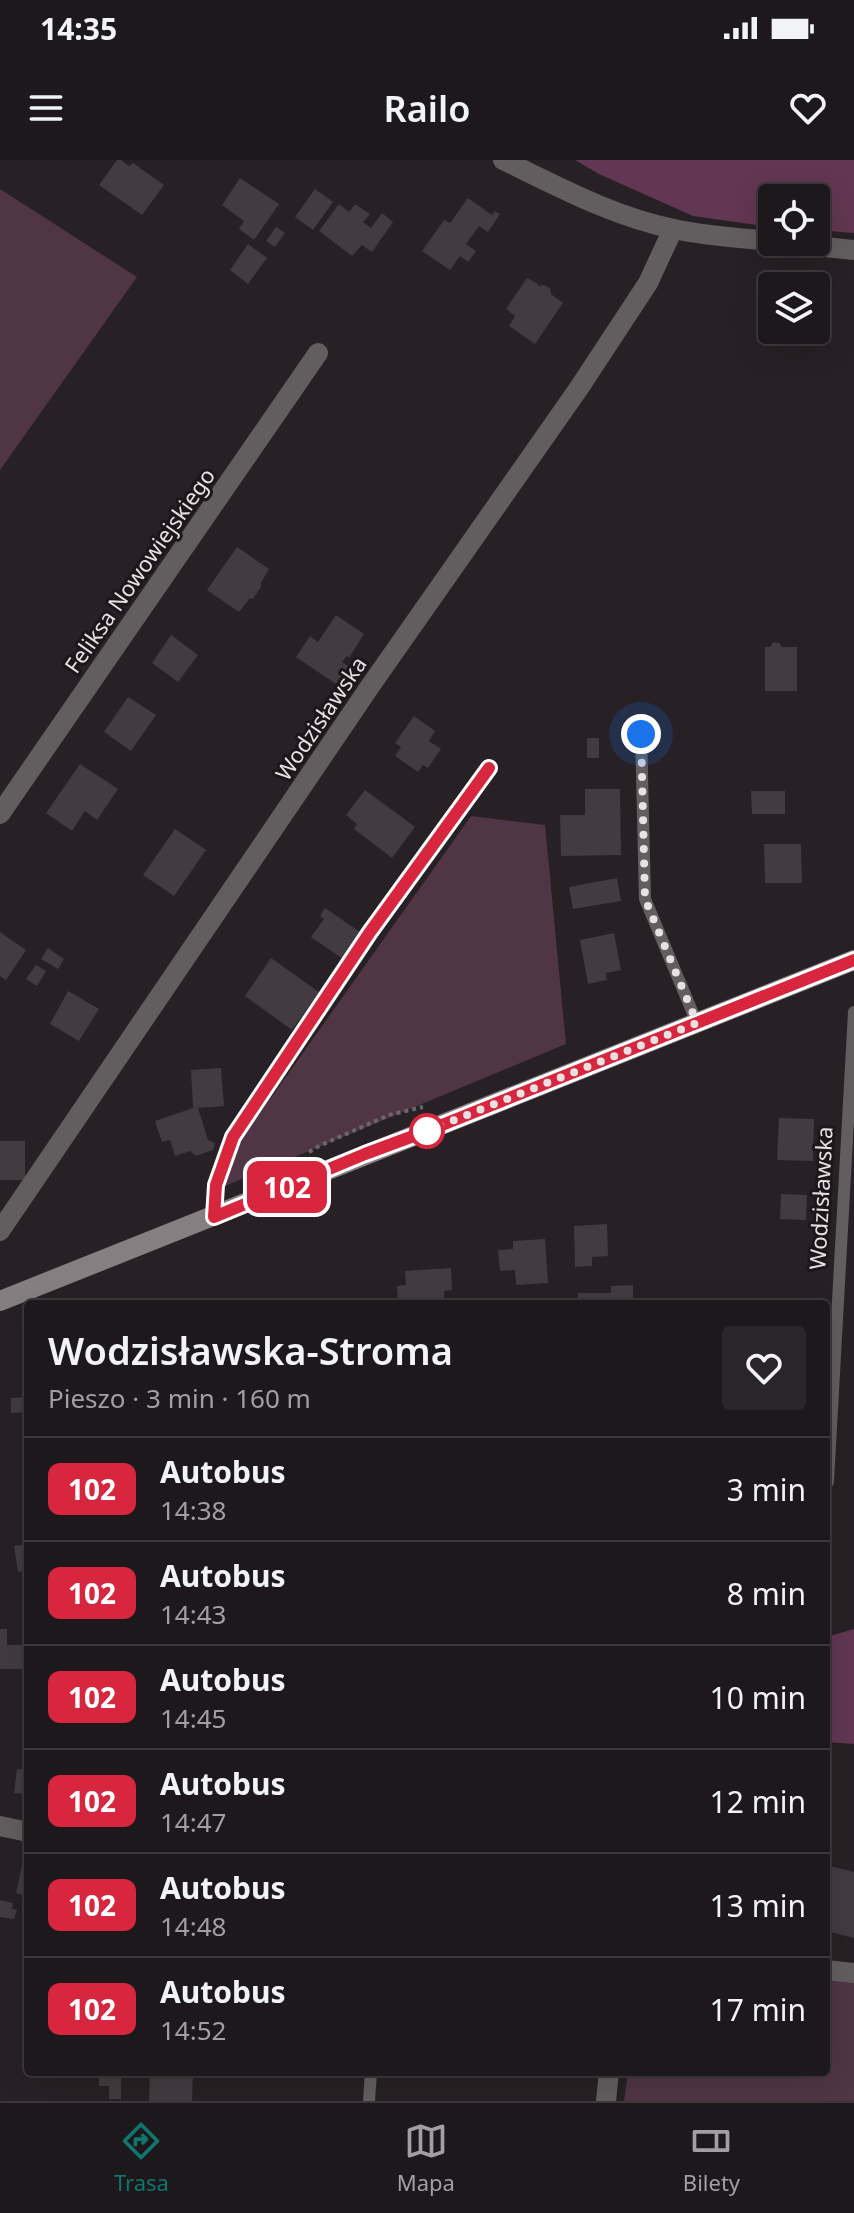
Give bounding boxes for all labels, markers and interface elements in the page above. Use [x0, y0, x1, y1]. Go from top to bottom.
text: 14:35 [40, 8, 117, 49]
text: Railo [384, 84, 470, 133]
icon: menu [24, 86, 68, 130]
icon: heart [786, 86, 830, 130]
map controls [758, 184, 830, 344]
button: locate [758, 184, 830, 256]
button: layers [758, 272, 830, 344]
street label: Feliksa Nowowiejskiego [57, 462, 221, 678]
street label: Wodzisławska [267, 650, 373, 786]
your location [621, 714, 661, 754]
unlabelled marker [410, 1114, 444, 1148]
street label: Wodzisławska [801, 1126, 839, 1270]
line badge: 102 [241, 1161, 333, 1213]
text: 102 [263, 1168, 311, 1206]
text: Wodzisławska-Stroma [48, 1324, 453, 1376]
button: heart [722, 1326, 806, 1410]
text: Pieszo · 3 min · 160 m [48, 1380, 311, 1416]
text: Autobus [160, 1451, 286, 1492]
text: 3 min [727, 1469, 806, 1510]
text: 102 [68, 1470, 116, 1508]
text: 14:38 [160, 1492, 226, 1528]
text: Autobus [160, 1555, 286, 1596]
text: 8 min [727, 1573, 806, 1614]
text: 102 [68, 1574, 116, 1612]
text: 14:43 [160, 1596, 226, 1632]
text: Autobus [160, 1659, 286, 1700]
text: 10 min [710, 1677, 806, 1718]
text: 102 [68, 1678, 116, 1716]
text: 14:45 [160, 1700, 226, 1736]
text: Autobus [160, 1763, 286, 1804]
text: 12 min [710, 1781, 806, 1822]
text: 102 [68, 1782, 116, 1820]
text: 14:47 [160, 1804, 226, 1840]
text: Autobus [160, 1867, 286, 1908]
text: 13 min [710, 1885, 806, 1926]
text: 102 [68, 1886, 116, 1924]
text: 14:48 [160, 1908, 226, 1944]
text: Autobus [160, 1971, 286, 2012]
text: 17 min [710, 1989, 806, 2030]
text: 102 [68, 1990, 116, 2028]
text: 14:52 [160, 2012, 226, 2048]
tab: Trasa [114, 2119, 169, 2197]
tab: Mapa [397, 2119, 455, 2197]
tab: Bilety [683, 2119, 740, 2197]

